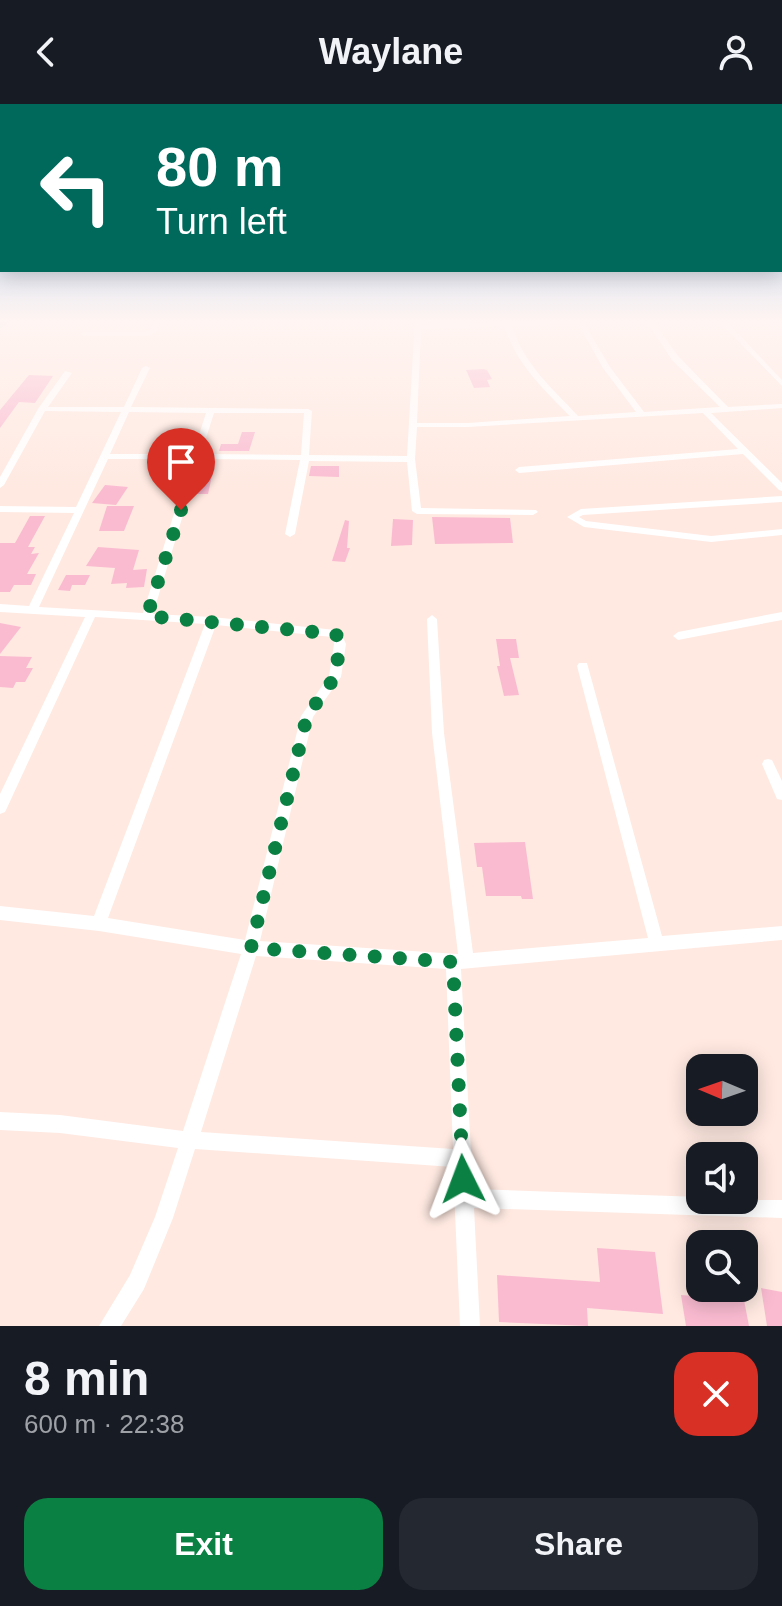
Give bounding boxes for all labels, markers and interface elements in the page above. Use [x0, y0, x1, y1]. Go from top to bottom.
icon: back [24, 30, 68, 74]
icon: person [714, 30, 758, 74]
text: Waylane [319, 31, 463, 72]
text: 80 m [156, 135, 284, 198]
icon: left [24, 136, 128, 240]
text: Turn left [156, 201, 287, 242]
pin [147, 428, 215, 510]
icon: arrive [159, 440, 203, 484]
north arrow [686, 1054, 758, 1126]
map controls [686, 1054, 758, 1302]
position arrow [421, 1137, 505, 1221]
button: sound [686, 1142, 758, 1214]
button: search [686, 1230, 758, 1302]
text: 8 min [24, 1352, 149, 1405]
button: close [674, 1352, 758, 1436]
text: 600 m · 22:38 [24, 1409, 184, 1439]
button: Exit [24, 1498, 383, 1590]
button: Share [399, 1498, 758, 1590]

